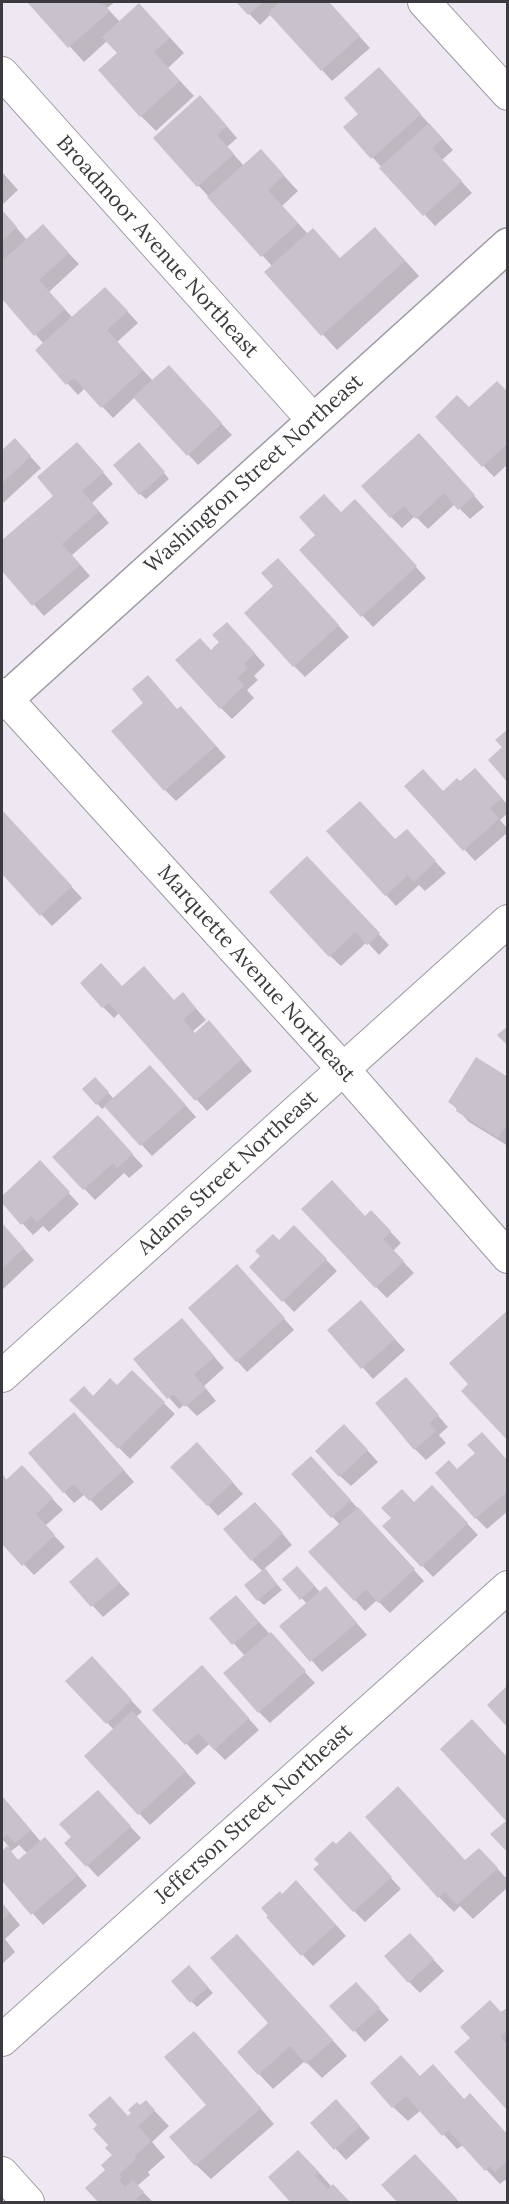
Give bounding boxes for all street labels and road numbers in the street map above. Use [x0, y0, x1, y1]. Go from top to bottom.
street label: Broadmoor Avenue Northeast [51, 131, 263, 363]
street label: Washington Street Northeast [140, 369, 368, 579]
street label: Marquette Avenue Northeast [152, 860, 360, 1088]
street label: Adams Street Northeast [133, 1085, 323, 1261]
street label: Jefferson Street Northeast [150, 1719, 358, 1909]

